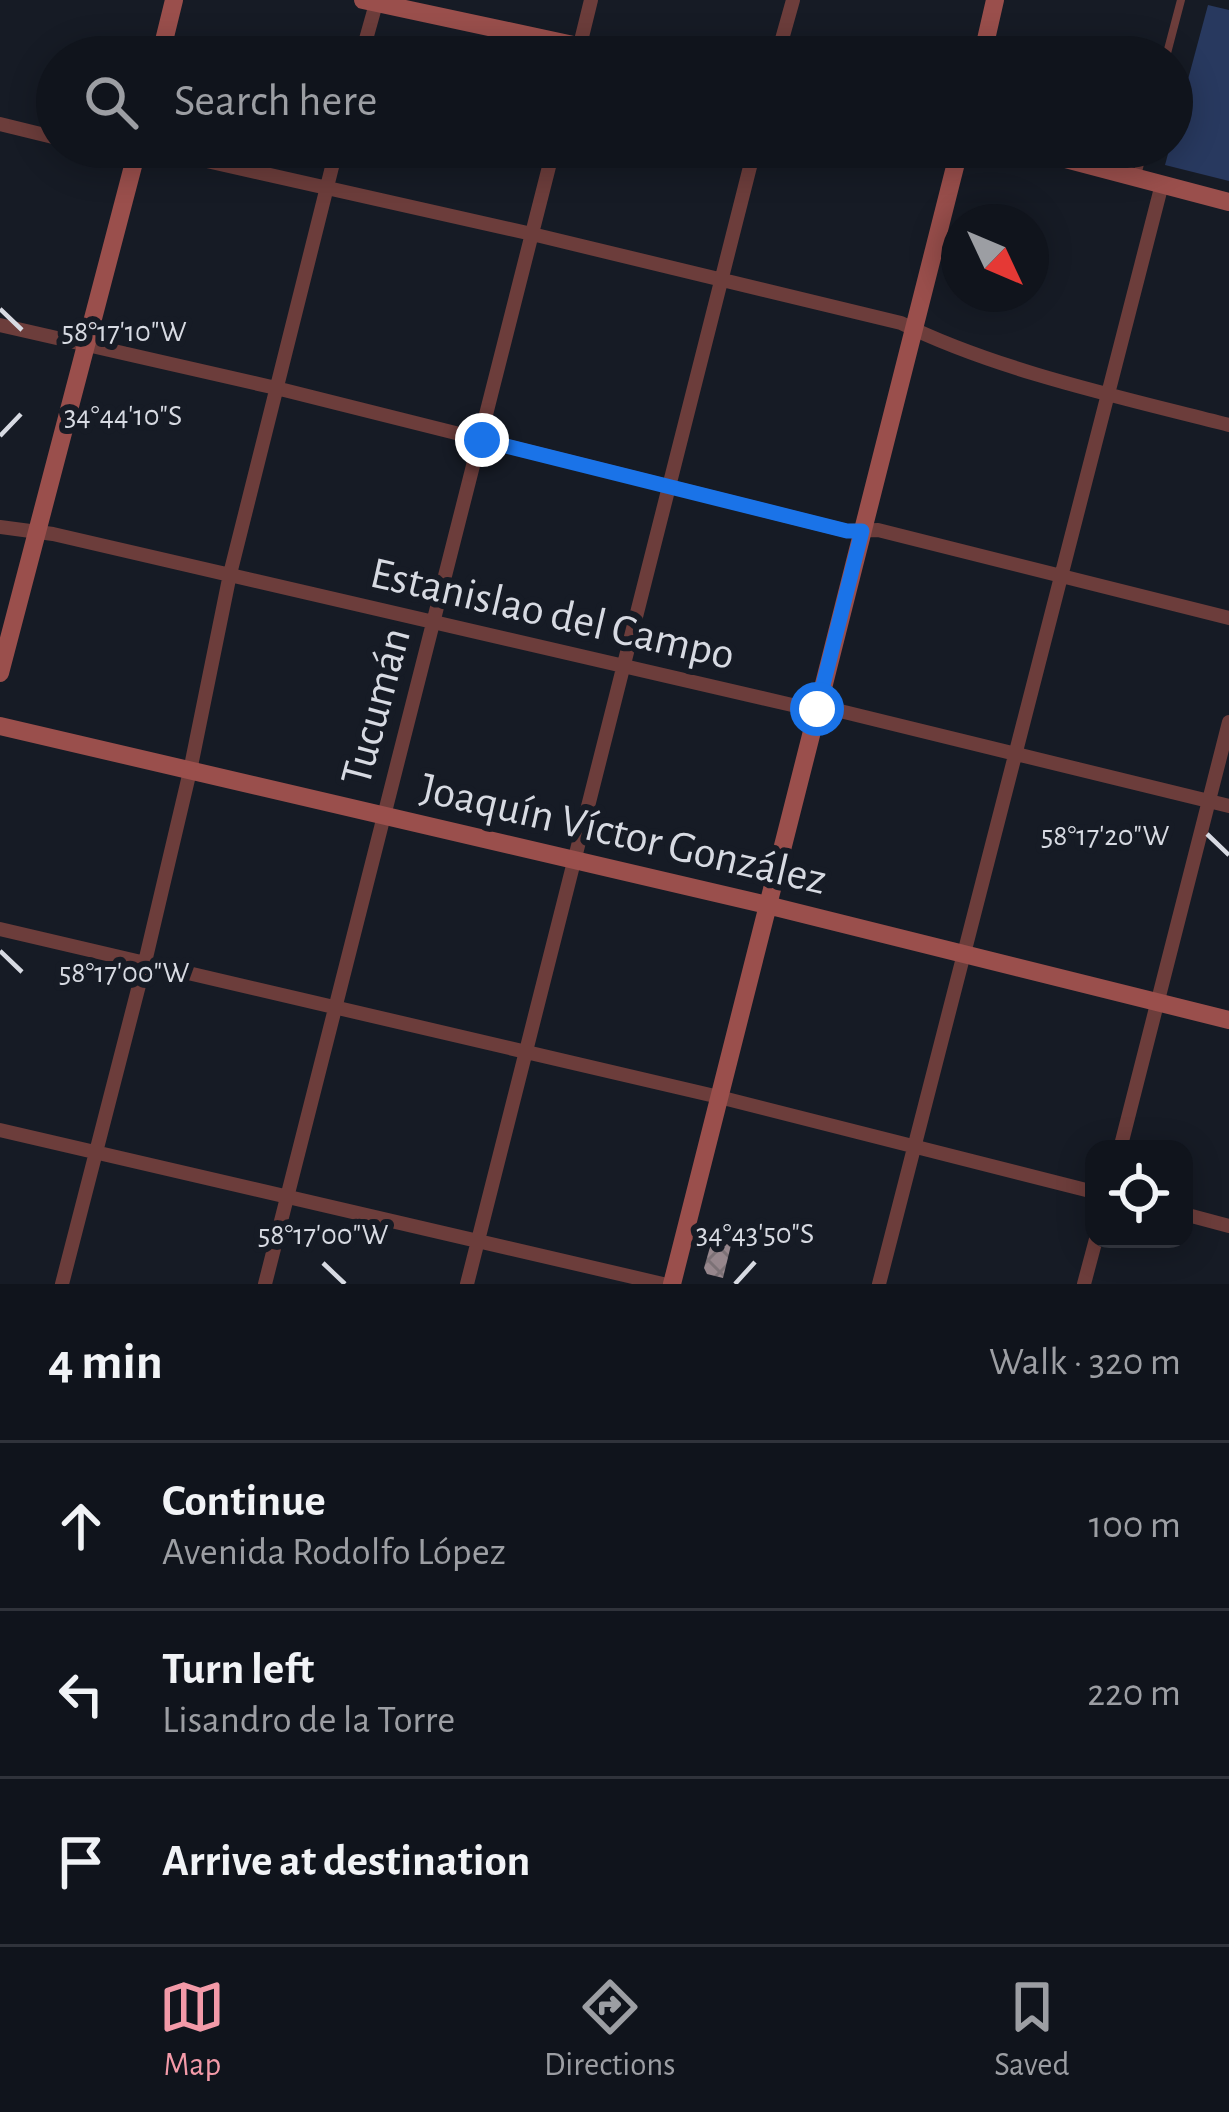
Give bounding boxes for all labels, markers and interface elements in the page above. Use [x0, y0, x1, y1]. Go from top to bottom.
search box [36, 36, 1193, 168]
icon: search [78, 69, 144, 135]
text: Search here [174, 79, 377, 124]
north arrow [941, 204, 1049, 312]
text: 58°17'10"W [61, 317, 187, 347]
text: 34°44'10"S [64, 401, 182, 431]
route end [455, 413, 509, 467]
street label: Estanislao del Campo [366, 551, 739, 678]
street label: Tucumán [334, 623, 419, 790]
route start [790, 682, 844, 736]
street label: Joaquín Víctor González [416, 766, 831, 903]
text: 58°17'20"W [1041, 821, 1169, 851]
text: 58°17'00"W [59, 958, 190, 988]
map controls [1085, 1140, 1193, 1248]
button: locate [1085, 1140, 1193, 1248]
text: 34°43'50"S [696, 1219, 814, 1249]
text: 58°17'00"W [258, 1220, 389, 1250]
text: 4 min [48, 1337, 163, 1388]
text: Walk · 320 m [989, 1343, 1181, 1382]
text: Continue [162, 1479, 326, 1524]
icon: ahead [48, 1493, 114, 1559]
text: 100 m [1089, 1506, 1181, 1545]
text: Avenida Rodolfo López [162, 1533, 506, 1572]
text: Turn left [162, 1647, 314, 1692]
icon: left [48, 1661, 114, 1727]
text: 220 m [1087, 1674, 1181, 1713]
text: Lisandro de la Torre [162, 1701, 455, 1740]
icon: arrive [48, 1829, 114, 1895]
text: Arrive at destination [162, 1839, 530, 1884]
tab: Map [159, 1974, 225, 2086]
tab: Directions [544, 1974, 675, 2086]
tab: Saved [994, 1974, 1070, 2086]

